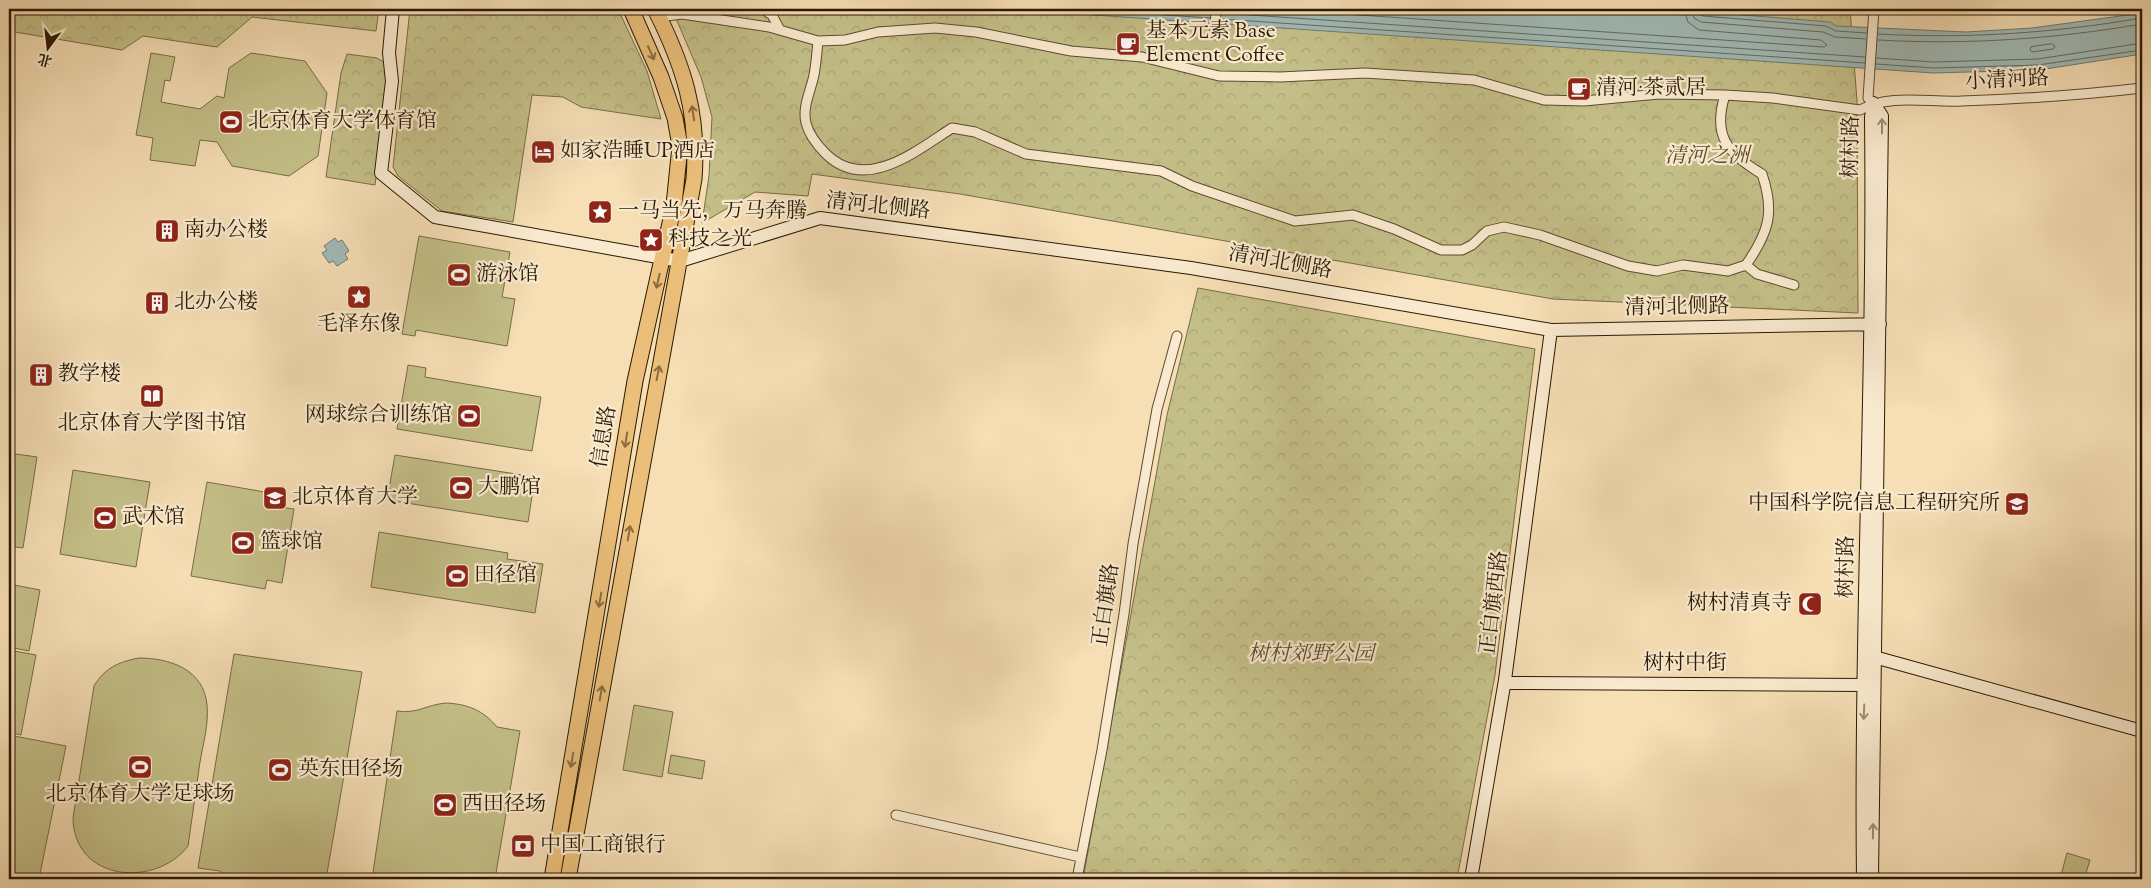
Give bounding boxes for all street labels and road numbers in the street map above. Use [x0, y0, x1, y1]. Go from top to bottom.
street label: 小清河路 [1964, 64, 2050, 98]
street label: 树村路 [1836, 115, 1868, 179]
street label: 清河北侧路 [824, 187, 932, 227]
street label: 清河北侧路 [1226, 239, 1334, 287]
street label: 清河北侧路 [1624, 292, 1730, 324]
street label: 信息路 [585, 404, 625, 470]
street label: 树村路 [1831, 535, 1863, 599]
street label: 正白旗西路 [1474, 549, 1516, 657]
street label: 正白旗路 [1086, 561, 1128, 649]
street label: 树村中街 [1643, 649, 1727, 679]

